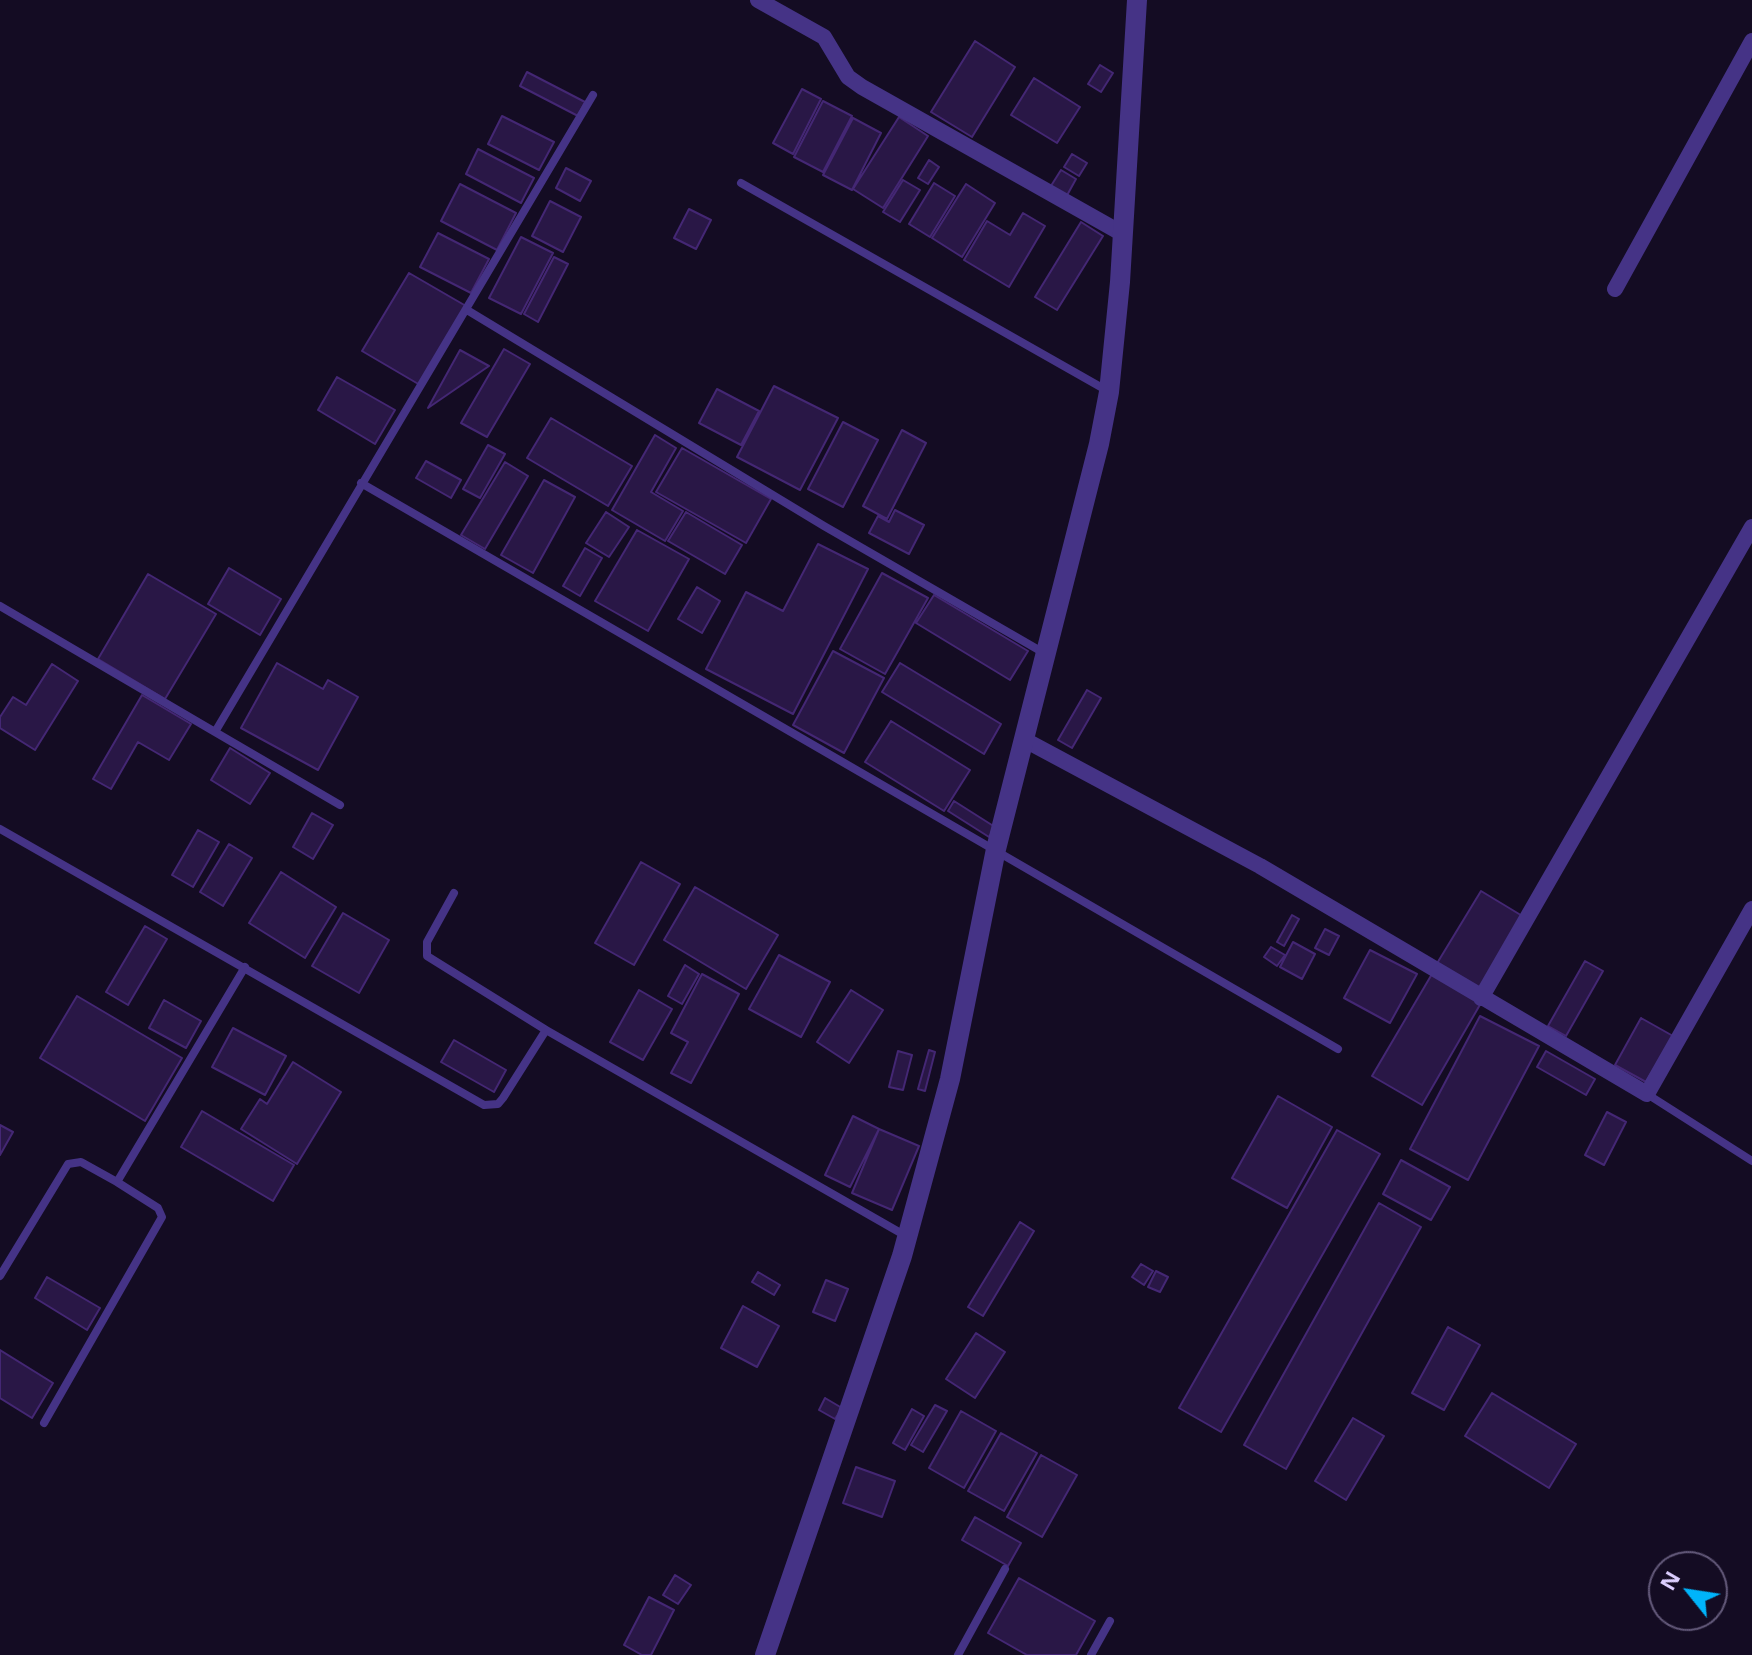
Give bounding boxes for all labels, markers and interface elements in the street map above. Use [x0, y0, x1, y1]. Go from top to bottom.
north arrow [1648, 1551, 1728, 1631]
text: N [1651, 1565, 1686, 1595]

